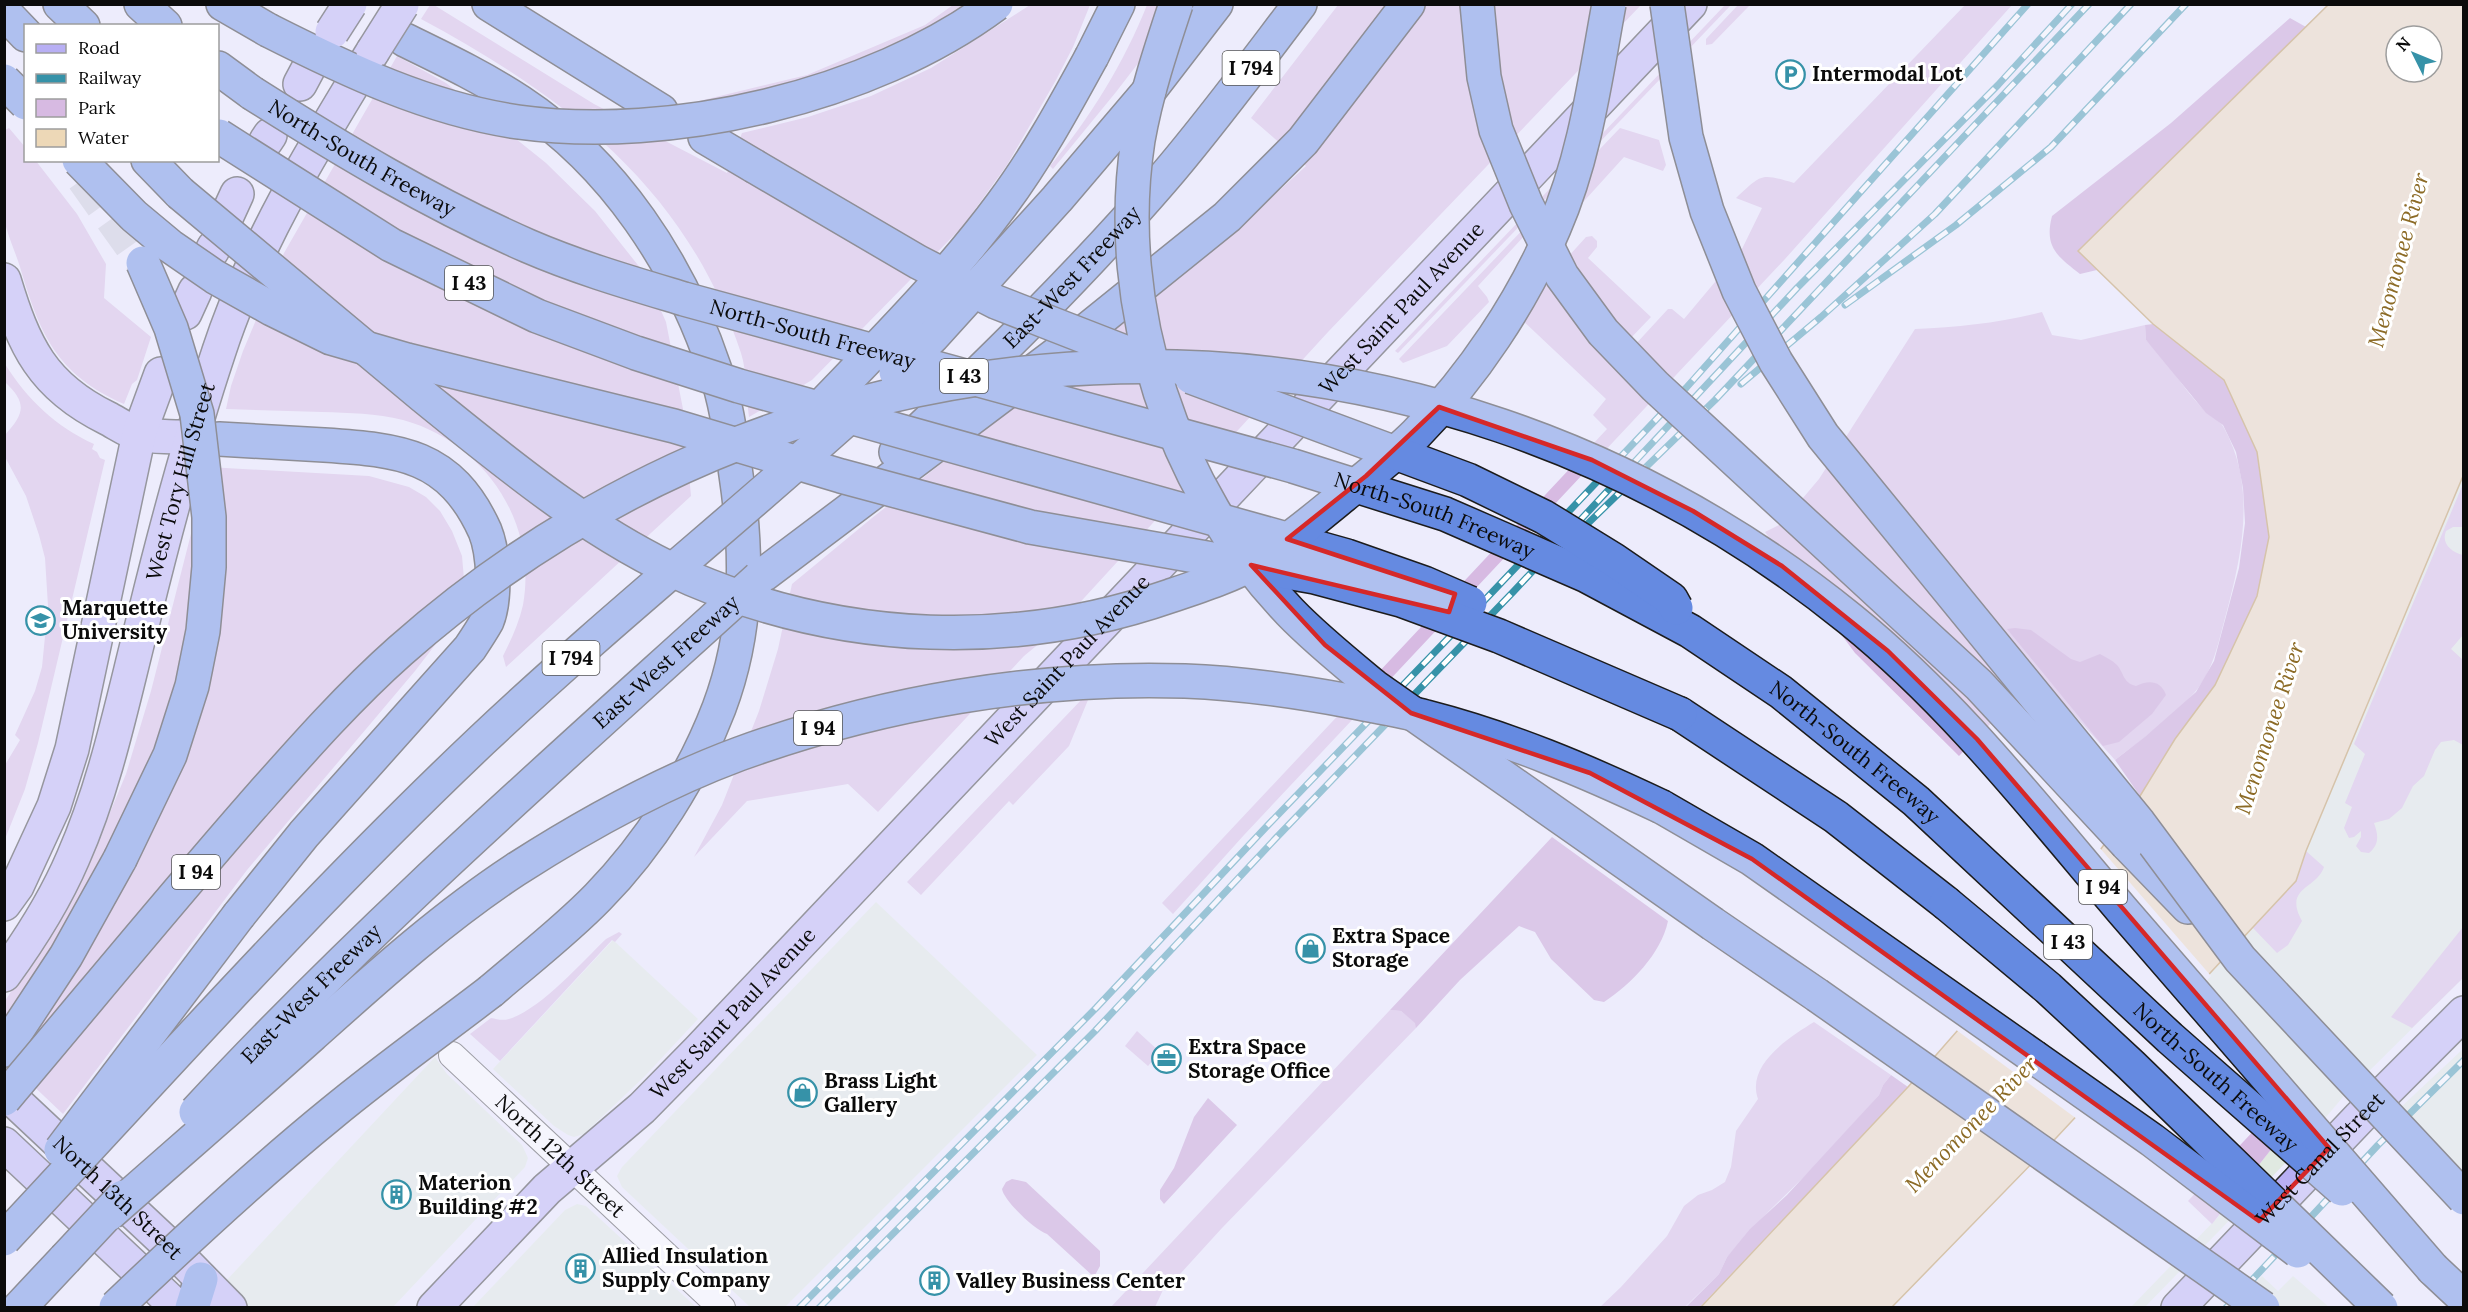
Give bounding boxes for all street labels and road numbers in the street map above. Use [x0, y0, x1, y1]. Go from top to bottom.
road number: I 794 [1222, 51, 1280, 85]
street label: North-South Freeway [264, 93, 461, 223]
street label: East-West Freeway [997, 200, 1146, 354]
street label: West Saint Paul Avenue [1313, 216, 1490, 400]
road number: I 43 [445, 266, 493, 300]
street label: North-South Freeway [707, 293, 919, 375]
road number: I 43 [940, 359, 988, 393]
street label: West Tory Hill Street [140, 378, 221, 583]
street label: North-South Freeway [1331, 466, 1539, 565]
street label: West Saint Paul Avenue [979, 569, 1155, 753]
street label: East-West Freeway [587, 589, 744, 735]
road number: I 794 [542, 641, 600, 675]
street label: North-South Freeway [1765, 674, 1946, 829]
road number: I 94 [794, 711, 842, 745]
road number: I 94 [172, 855, 220, 889]
road number: I 94 [2079, 870, 2127, 904]
street label: East-West Freeway [235, 918, 387, 1069]
street label: West Saint Paul Avenue [644, 921, 821, 1105]
road number: I 43 [2044, 925, 2092, 959]
street label: North-South Freeway [2128, 996, 2304, 1158]
street label: West Canal Street [2250, 1086, 2391, 1231]
street label: North 12th Street [490, 1088, 632, 1224]
street label: North 13th Street [47, 1130, 189, 1266]

